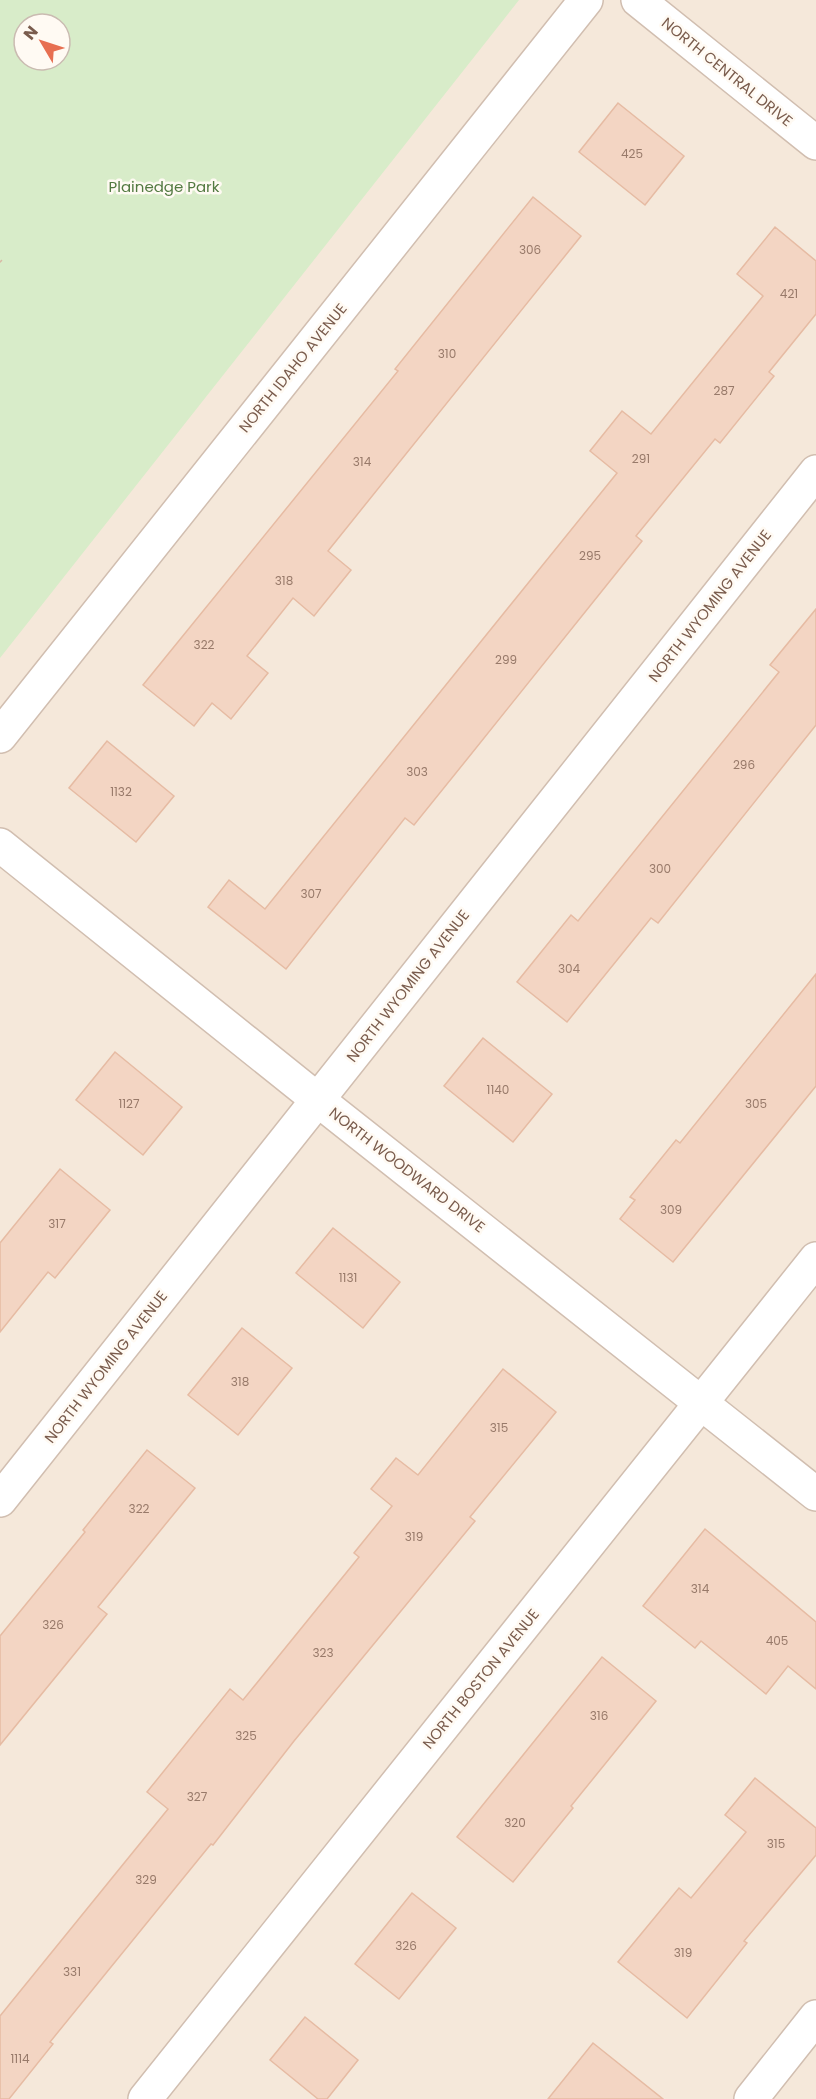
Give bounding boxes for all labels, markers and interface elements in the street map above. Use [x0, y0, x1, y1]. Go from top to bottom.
north arrow [12, 12, 72, 72]
street label: NORTH CENTRAL DRIVE [657, 12, 797, 131]
text: N [18, 21, 43, 45]
house number: 425 [621, 145, 643, 162]
park label: Plainedge Park [109, 176, 220, 197]
house number: 306 [519, 241, 541, 258]
house number: 421 [780, 285, 798, 302]
street label: NORTH IDAHO AVENUE [234, 299, 351, 437]
house number: 310 [438, 345, 456, 362]
house number: 287 [713, 382, 735, 399]
house number: 291 [632, 450, 650, 467]
house number: 314 [353, 453, 372, 470]
street label: NORTH WYOMING AVENUE [643, 525, 776, 686]
house number: 295 [579, 547, 601, 564]
house number: 318 [275, 572, 293, 589]
house number: 322 [194, 636, 215, 653]
house number: 299 [495, 651, 517, 668]
house number: 296 [733, 756, 755, 773]
house number: 303 [406, 763, 428, 780]
house number: 1132 [110, 783, 132, 800]
house number: 300 [649, 860, 671, 877]
house number: 307 [300, 885, 322, 902]
street label: NORTH WYOMING AVENUE [341, 905, 474, 1066]
house number: 304 [558, 960, 581, 977]
house number: 1140 [487, 1081, 509, 1098]
house number: 1127 [118, 1095, 140, 1112]
house number: 305 [745, 1095, 767, 1112]
street label: NORTH WOODWARD DRIVE [325, 1102, 490, 1237]
house number: 309 [660, 1201, 682, 1218]
house number: 317 [48, 1215, 66, 1232]
house number: 1131 [339, 1269, 357, 1286]
street label: NORTH WYOMING AVENUE [39, 1286, 172, 1447]
house number: 318 [231, 1373, 249, 1390]
house number: 315 [490, 1419, 508, 1436]
house number: 322 [129, 1500, 150, 1517]
house number: 319 [405, 1528, 423, 1545]
house number: 314 [691, 1580, 710, 1597]
street label: NORTH BOSTON AVENUE [418, 1604, 544, 1753]
house number: 326 [42, 1616, 64, 1633]
house number: 405 [766, 1632, 788, 1649]
house number: 323 [312, 1644, 334, 1661]
house number: 316 [590, 1707, 608, 1724]
house number: 325 [235, 1727, 257, 1744]
house number: 327 [187, 1788, 208, 1805]
house number: 320 [504, 1814, 526, 1831]
house number: 315 [767, 1835, 785, 1852]
house number: 329 [135, 1871, 157, 1888]
house number: 326 [395, 1937, 417, 1954]
house number: 319 [674, 1944, 692, 1961]
house number: 331 [63, 1963, 81, 1980]
house number: 1114 [10, 2050, 30, 2067]

